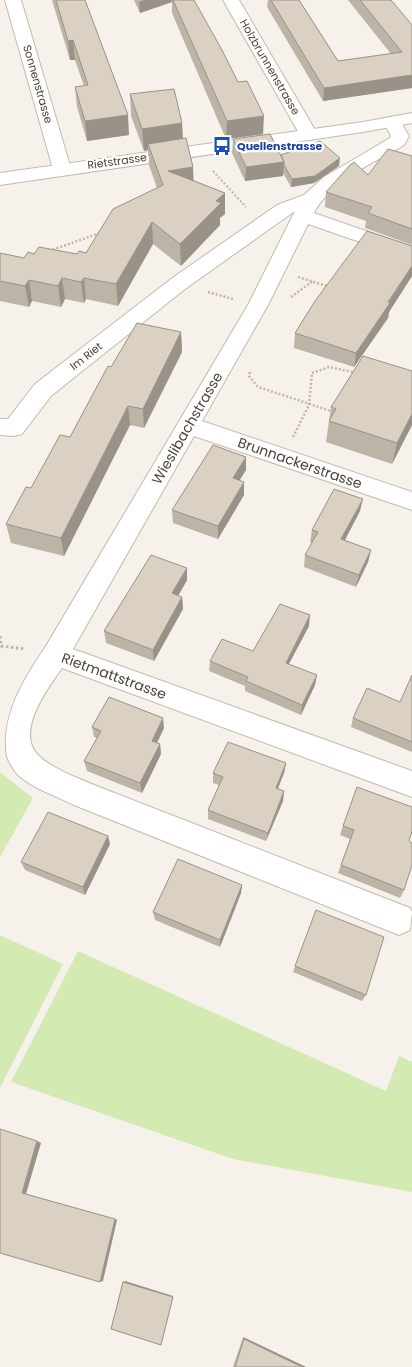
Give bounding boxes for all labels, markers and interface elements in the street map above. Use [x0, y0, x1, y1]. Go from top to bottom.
street label: Holzbrunnenstrasse [236, 16, 304, 118]
street label: Sonnenstrasse [19, 43, 57, 125]
bus stop icon: Quellenstrasse [211, 135, 233, 157]
place label: Quellenstrasse [237, 138, 323, 154]
street label: Rietstrasse [86, 149, 148, 173]
street label: Im Riet [66, 338, 106, 374]
street label: Wieslibachstrasse [147, 368, 228, 488]
street label: Brunnackerstrasse [235, 432, 365, 494]
street label: Rietmattstrasse [59, 648, 169, 704]

